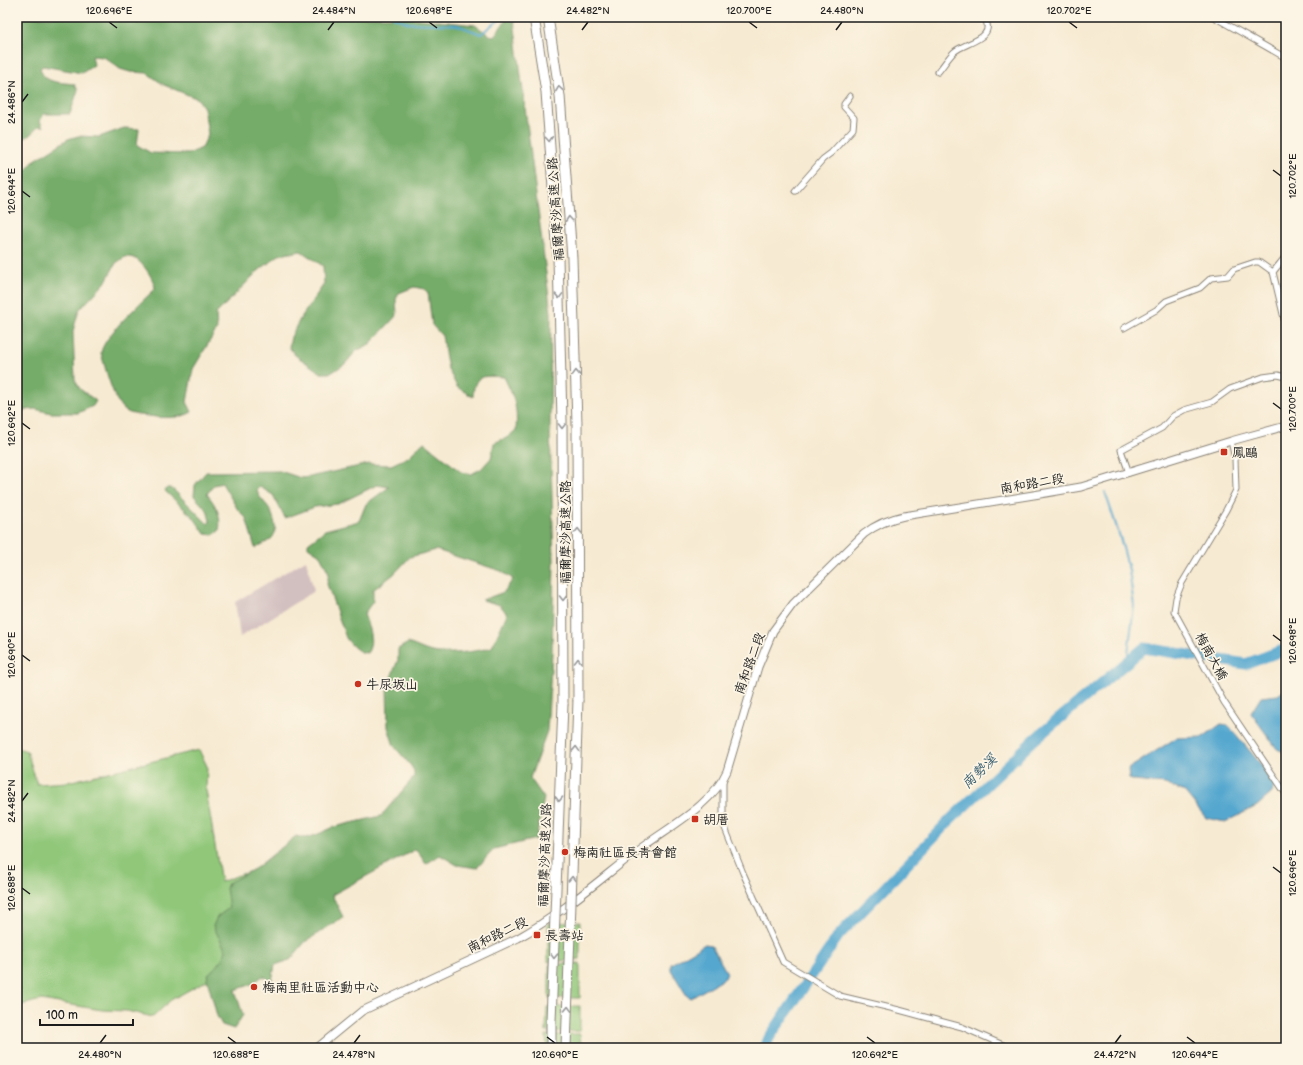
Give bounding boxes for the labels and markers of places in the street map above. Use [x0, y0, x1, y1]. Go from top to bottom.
place label: 鳳鷗 [1232, 445, 1258, 461]
marker: 鳳鷗 [1219, 447, 1229, 457]
place label: 牛尿坂山 [366, 677, 418, 693]
marker: 牛尿坂山 [353, 679, 363, 689]
place label: 胡厝 [703, 812, 729, 828]
marker: 胡厝 [690, 814, 700, 824]
place label: 梅南社區長青會館 [573, 845, 677, 861]
marker: 梅南社區長青會館 [560, 847, 570, 857]
place label: 長壽站 [545, 928, 584, 944]
marker: 長壽站 [532, 930, 542, 940]
place label: 梅南里社區活動中心 [262, 980, 379, 996]
marker: 梅南里社區活動中心 [249, 982, 259, 992]

